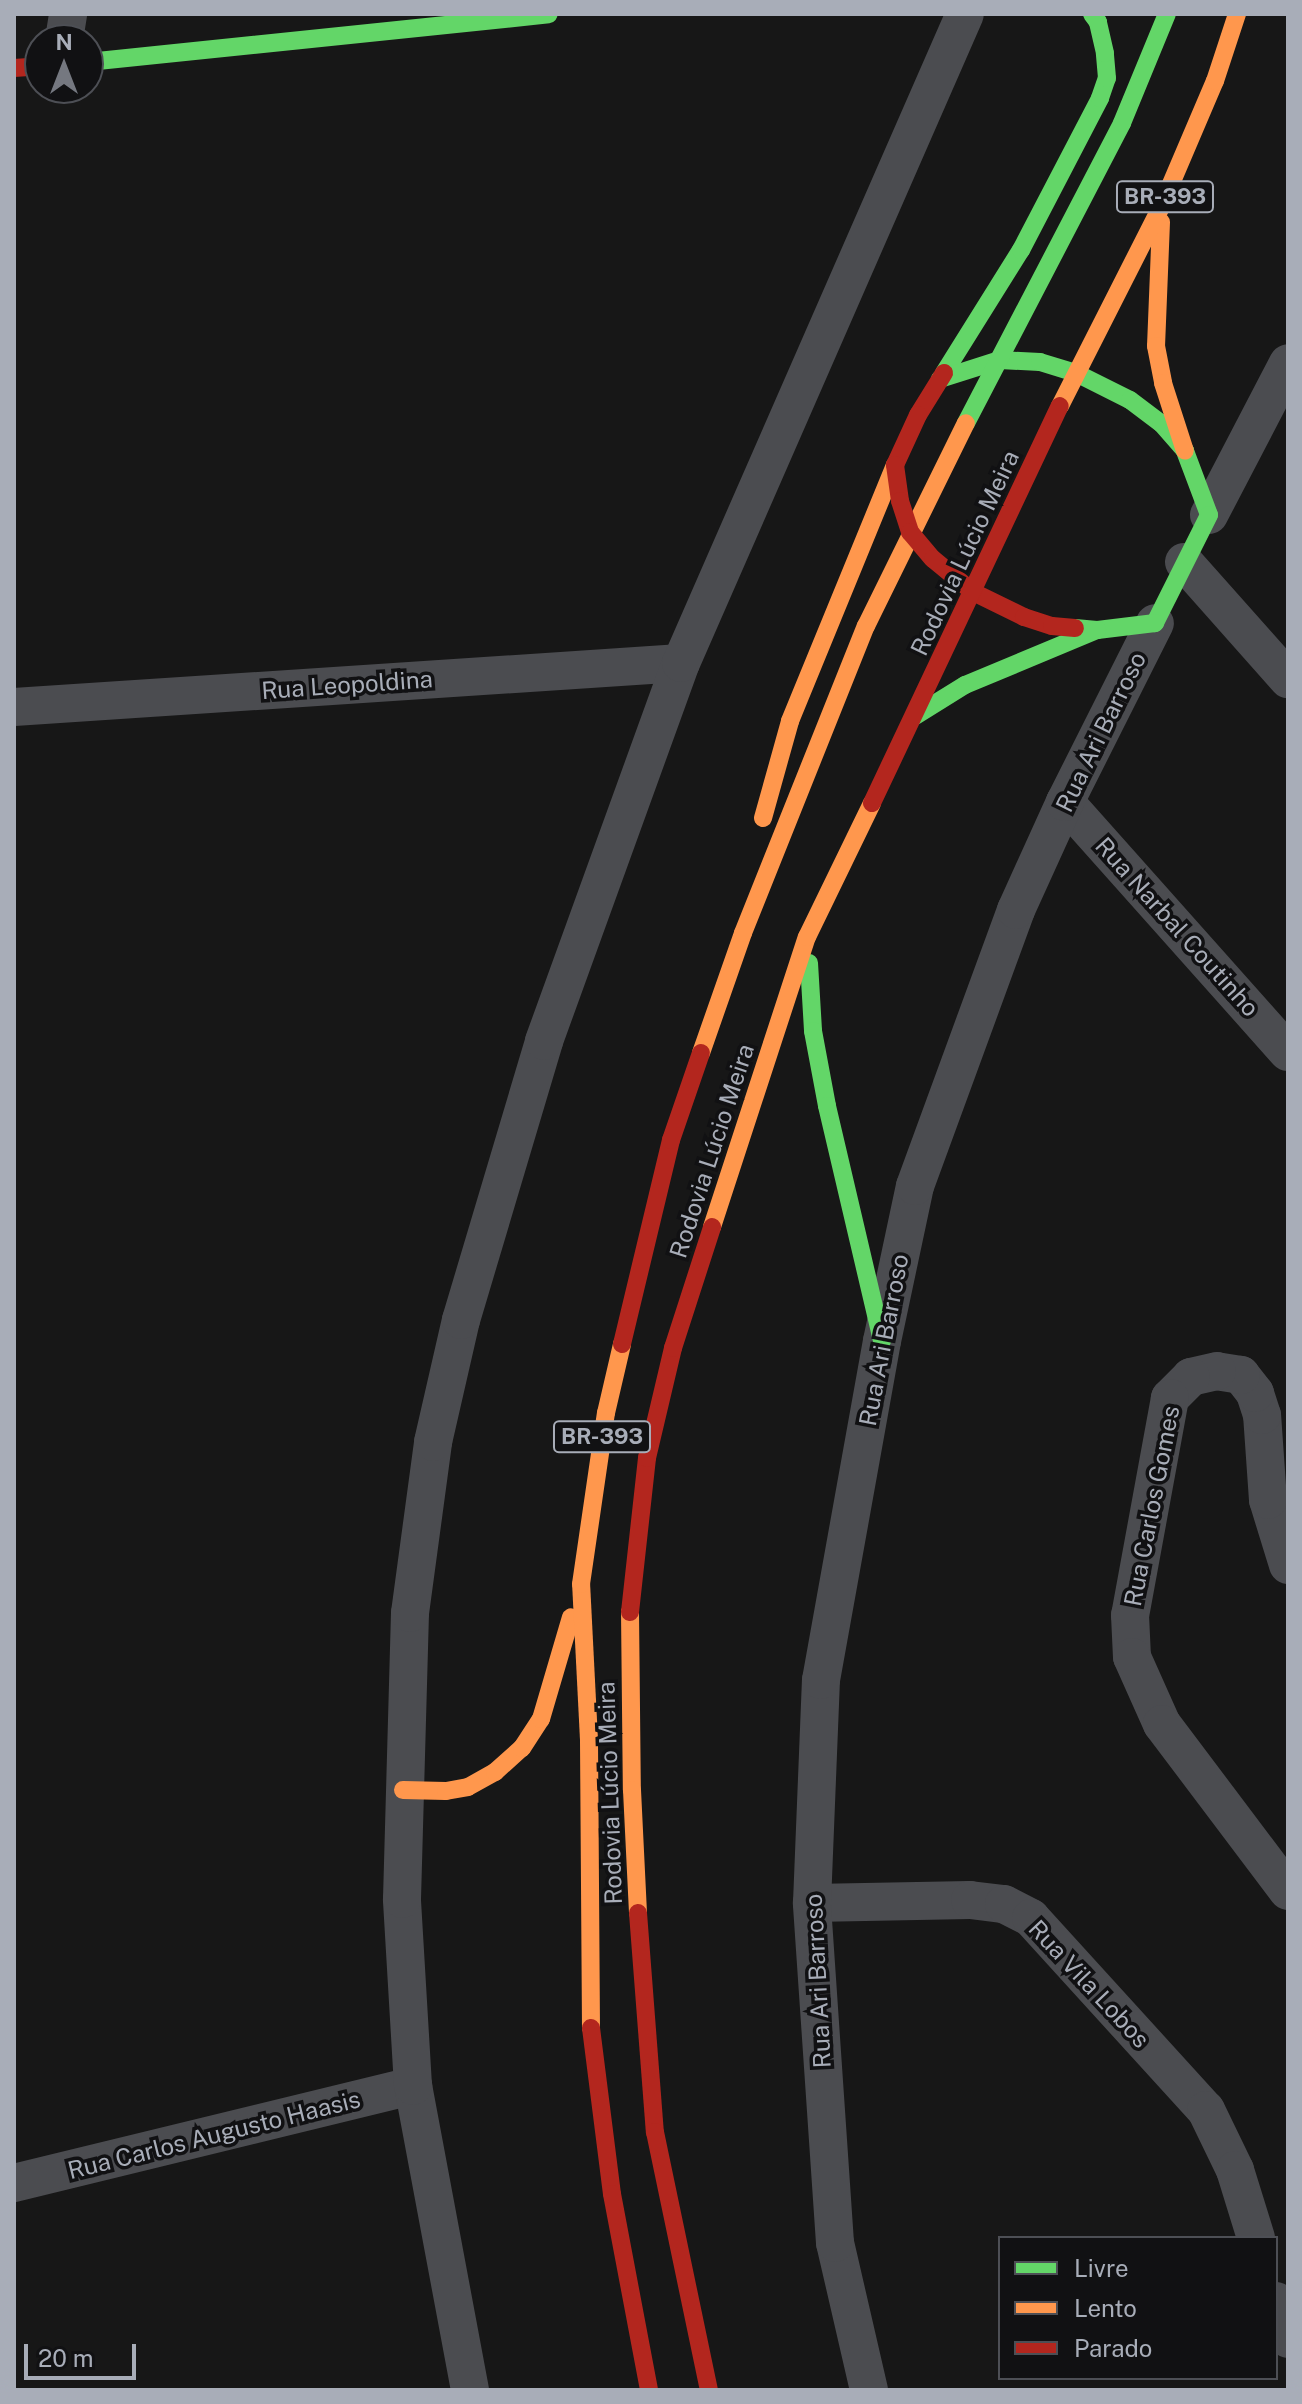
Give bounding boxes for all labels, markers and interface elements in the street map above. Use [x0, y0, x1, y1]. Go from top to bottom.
north arrow [24, 24, 104, 104]
text: N [55, 29, 73, 55]
road number: BR-393 [1115, 179, 1215, 215]
street label: Rodovia Lúcio Meira [905, 446, 1025, 660]
street label: Rua Ari Barroso [1050, 647, 1152, 817]
street label: Rua Leopoldina [260, 665, 434, 705]
street label: Rua Narbal Coutinho [1089, 832, 1265, 1022]
street label: Rodovia Lúcio Meira [664, 1040, 760, 1262]
street label: Rua Ari Barroso [853, 1252, 915, 1428]
street label: Rua Carlos Gomes [1118, 1403, 1186, 1609]
road number: BR-393 [552, 1419, 652, 1455]
street label: Rodovia Lúcio Meira [592, 1681, 628, 1905]
street label: Rua Ari Barroso [799, 1893, 837, 2069]
street label: Rua Vila Lobos [1022, 1914, 1156, 2054]
street label: Rua Carlos Augusto Haasis [65, 2085, 363, 2185]
legend [998, 2236, 1278, 2380]
text: Livre [1074, 2254, 1129, 2282]
text: Lento [1074, 2294, 1137, 2322]
scale bar [28, 2328, 140, 2378]
text: Parado [1074, 2334, 1152, 2362]
text: 20 m [38, 2344, 94, 2372]

